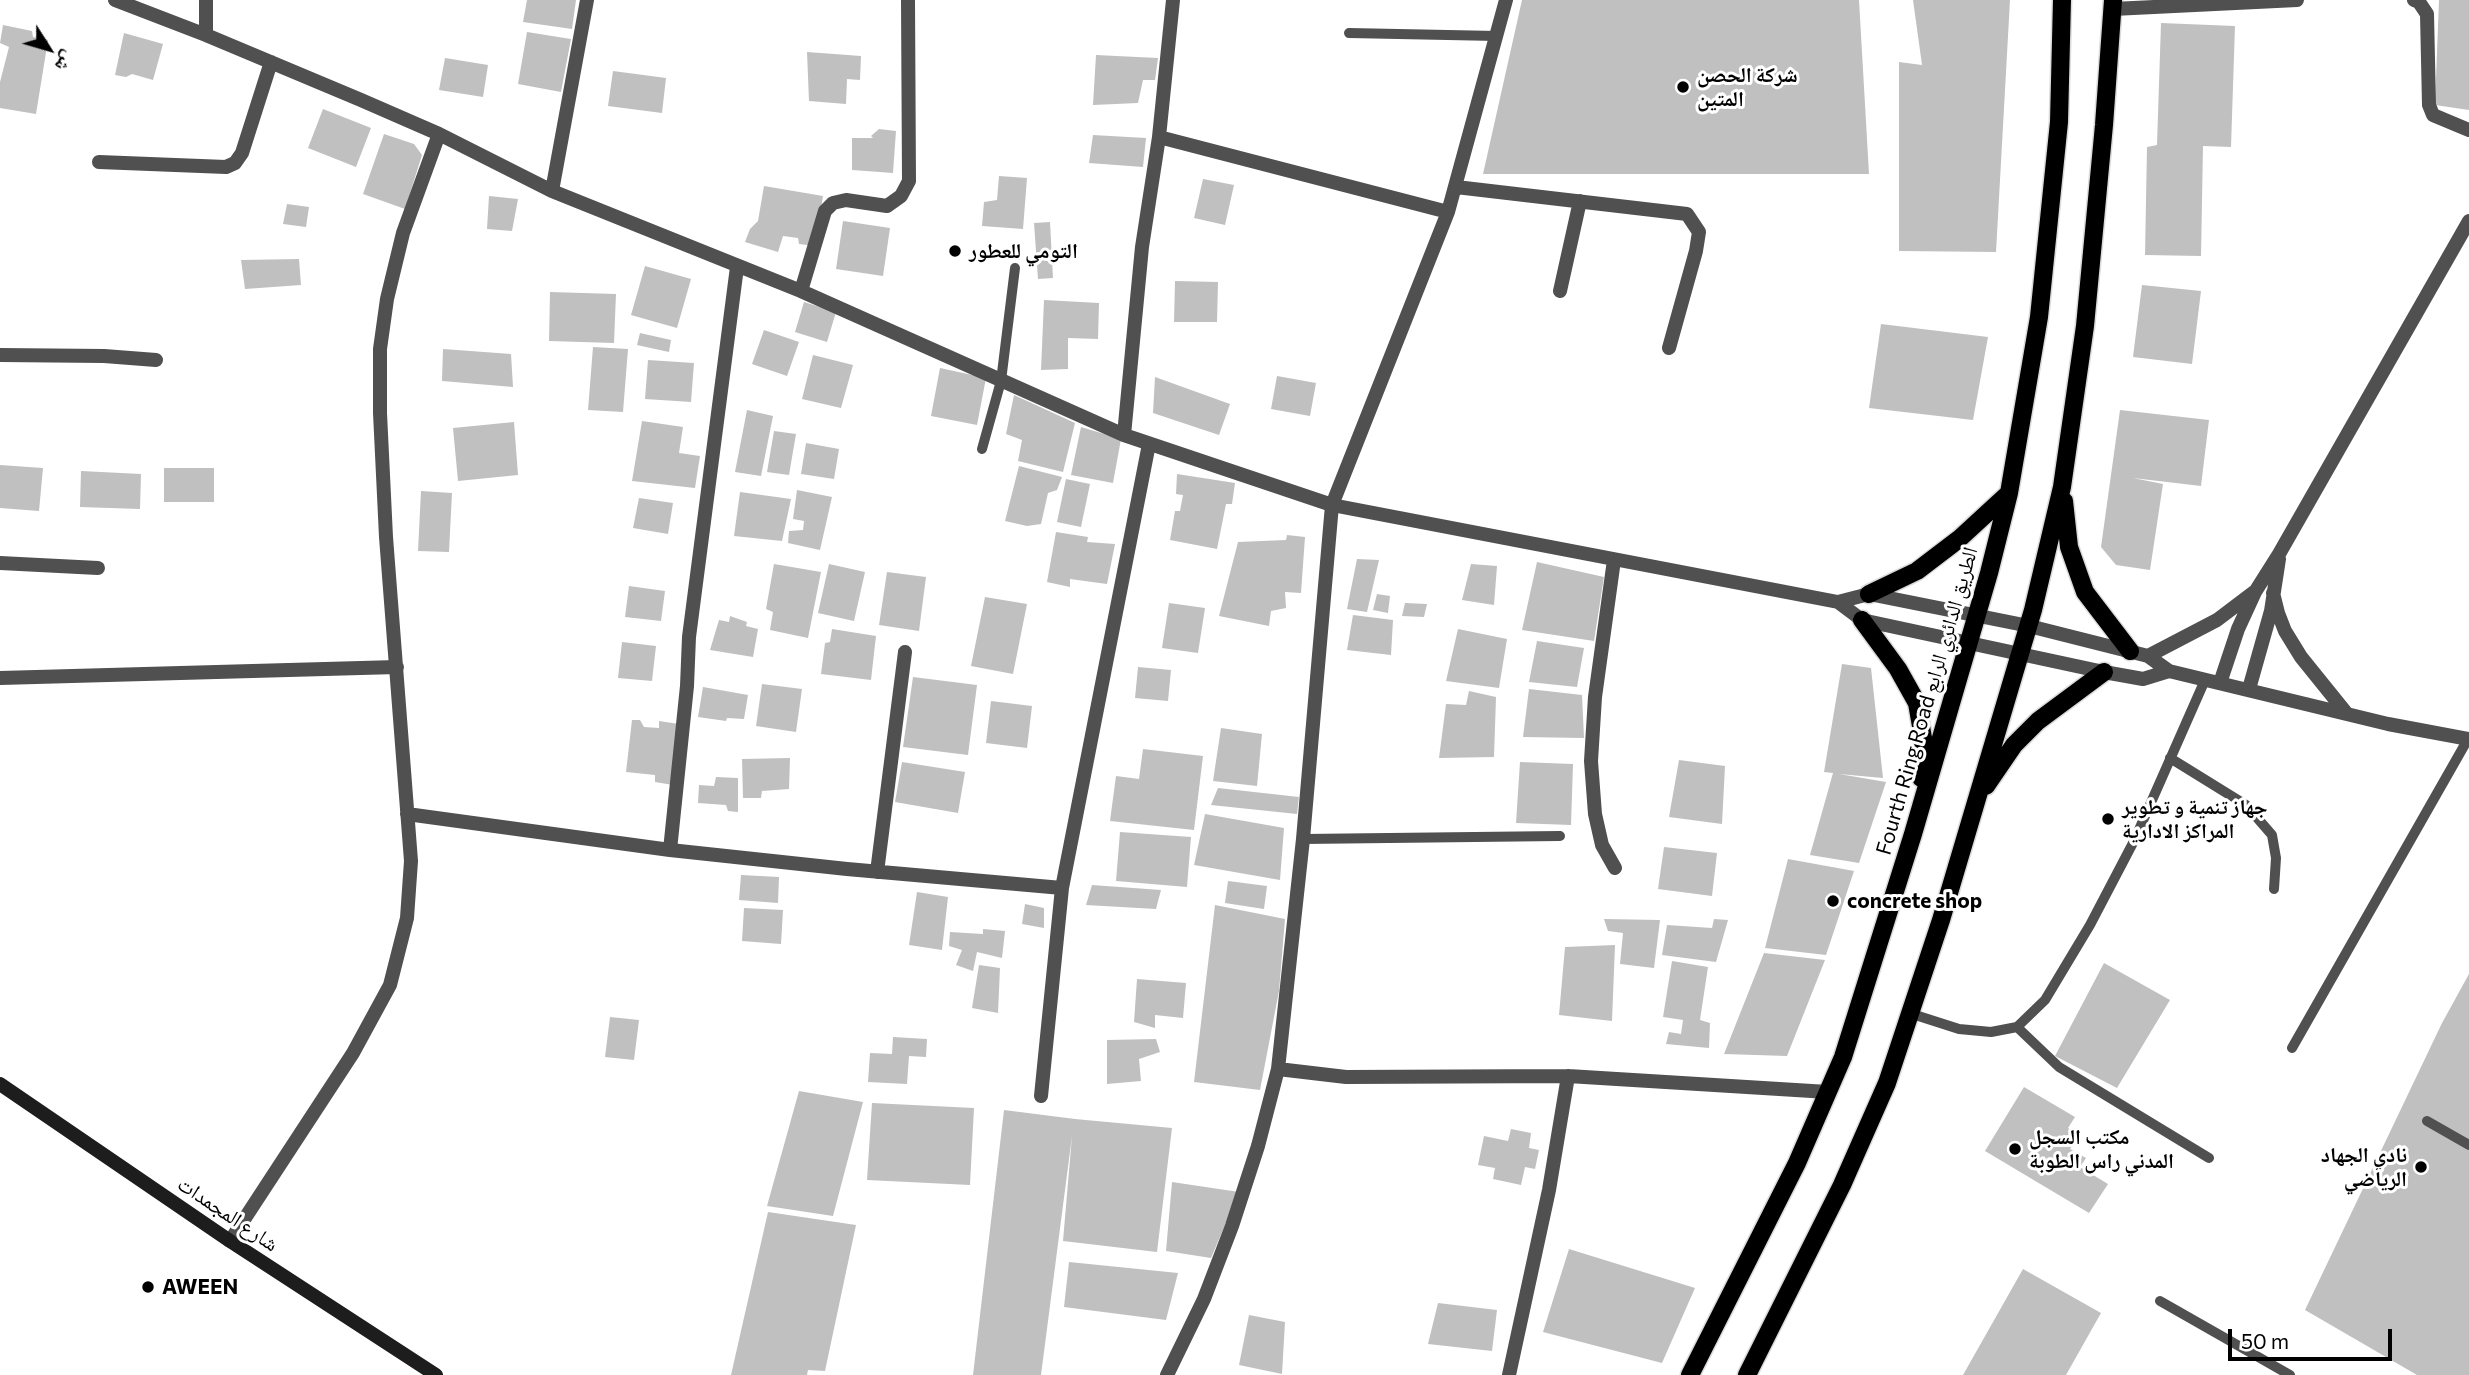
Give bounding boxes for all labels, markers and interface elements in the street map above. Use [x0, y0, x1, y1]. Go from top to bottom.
north arrow [14, 14, 84, 84]
text: ش [51, 47, 81, 77]
place label: شركة الحصن المتين [1697, 62, 1798, 112]
marker: شركة الحصن المتين [1675, 79, 1691, 95]
place label: التومي للعطور [969, 238, 1078, 264]
marker: التومي للعطور [947, 243, 963, 259]
street label: Fourth Ring Road الطريق الدائري الرابع [1871, 544, 1983, 858]
place label: جهاز تنمية و تطوير المراكز الادارية [2122, 794, 2268, 844]
marker: جهاز تنمية و تطوير المراكز الادارية [2100, 811, 2116, 827]
place label: concrete shop [1847, 888, 1982, 914]
marker: concrete shop [1825, 893, 1841, 909]
place label: مكتب السجل المدني راس الطوبة [2029, 1124, 2174, 1174]
marker: مكتب السجل المدني راس الطوبة [2007, 1141, 2023, 1157]
place label: نادي الجهاد الرياضي [2321, 1142, 2407, 1192]
marker: نادي الجهاد الرياضي [2413, 1159, 2429, 1175]
street label: شارع المجمدات [173, 1171, 283, 1257]
place label: AWEEN [162, 1274, 238, 1300]
marker: AWEEN [140, 1279, 156, 1295]
scale bar [2231, 1316, 2396, 1360]
text: 50 m [2241, 1328, 2289, 1353]

